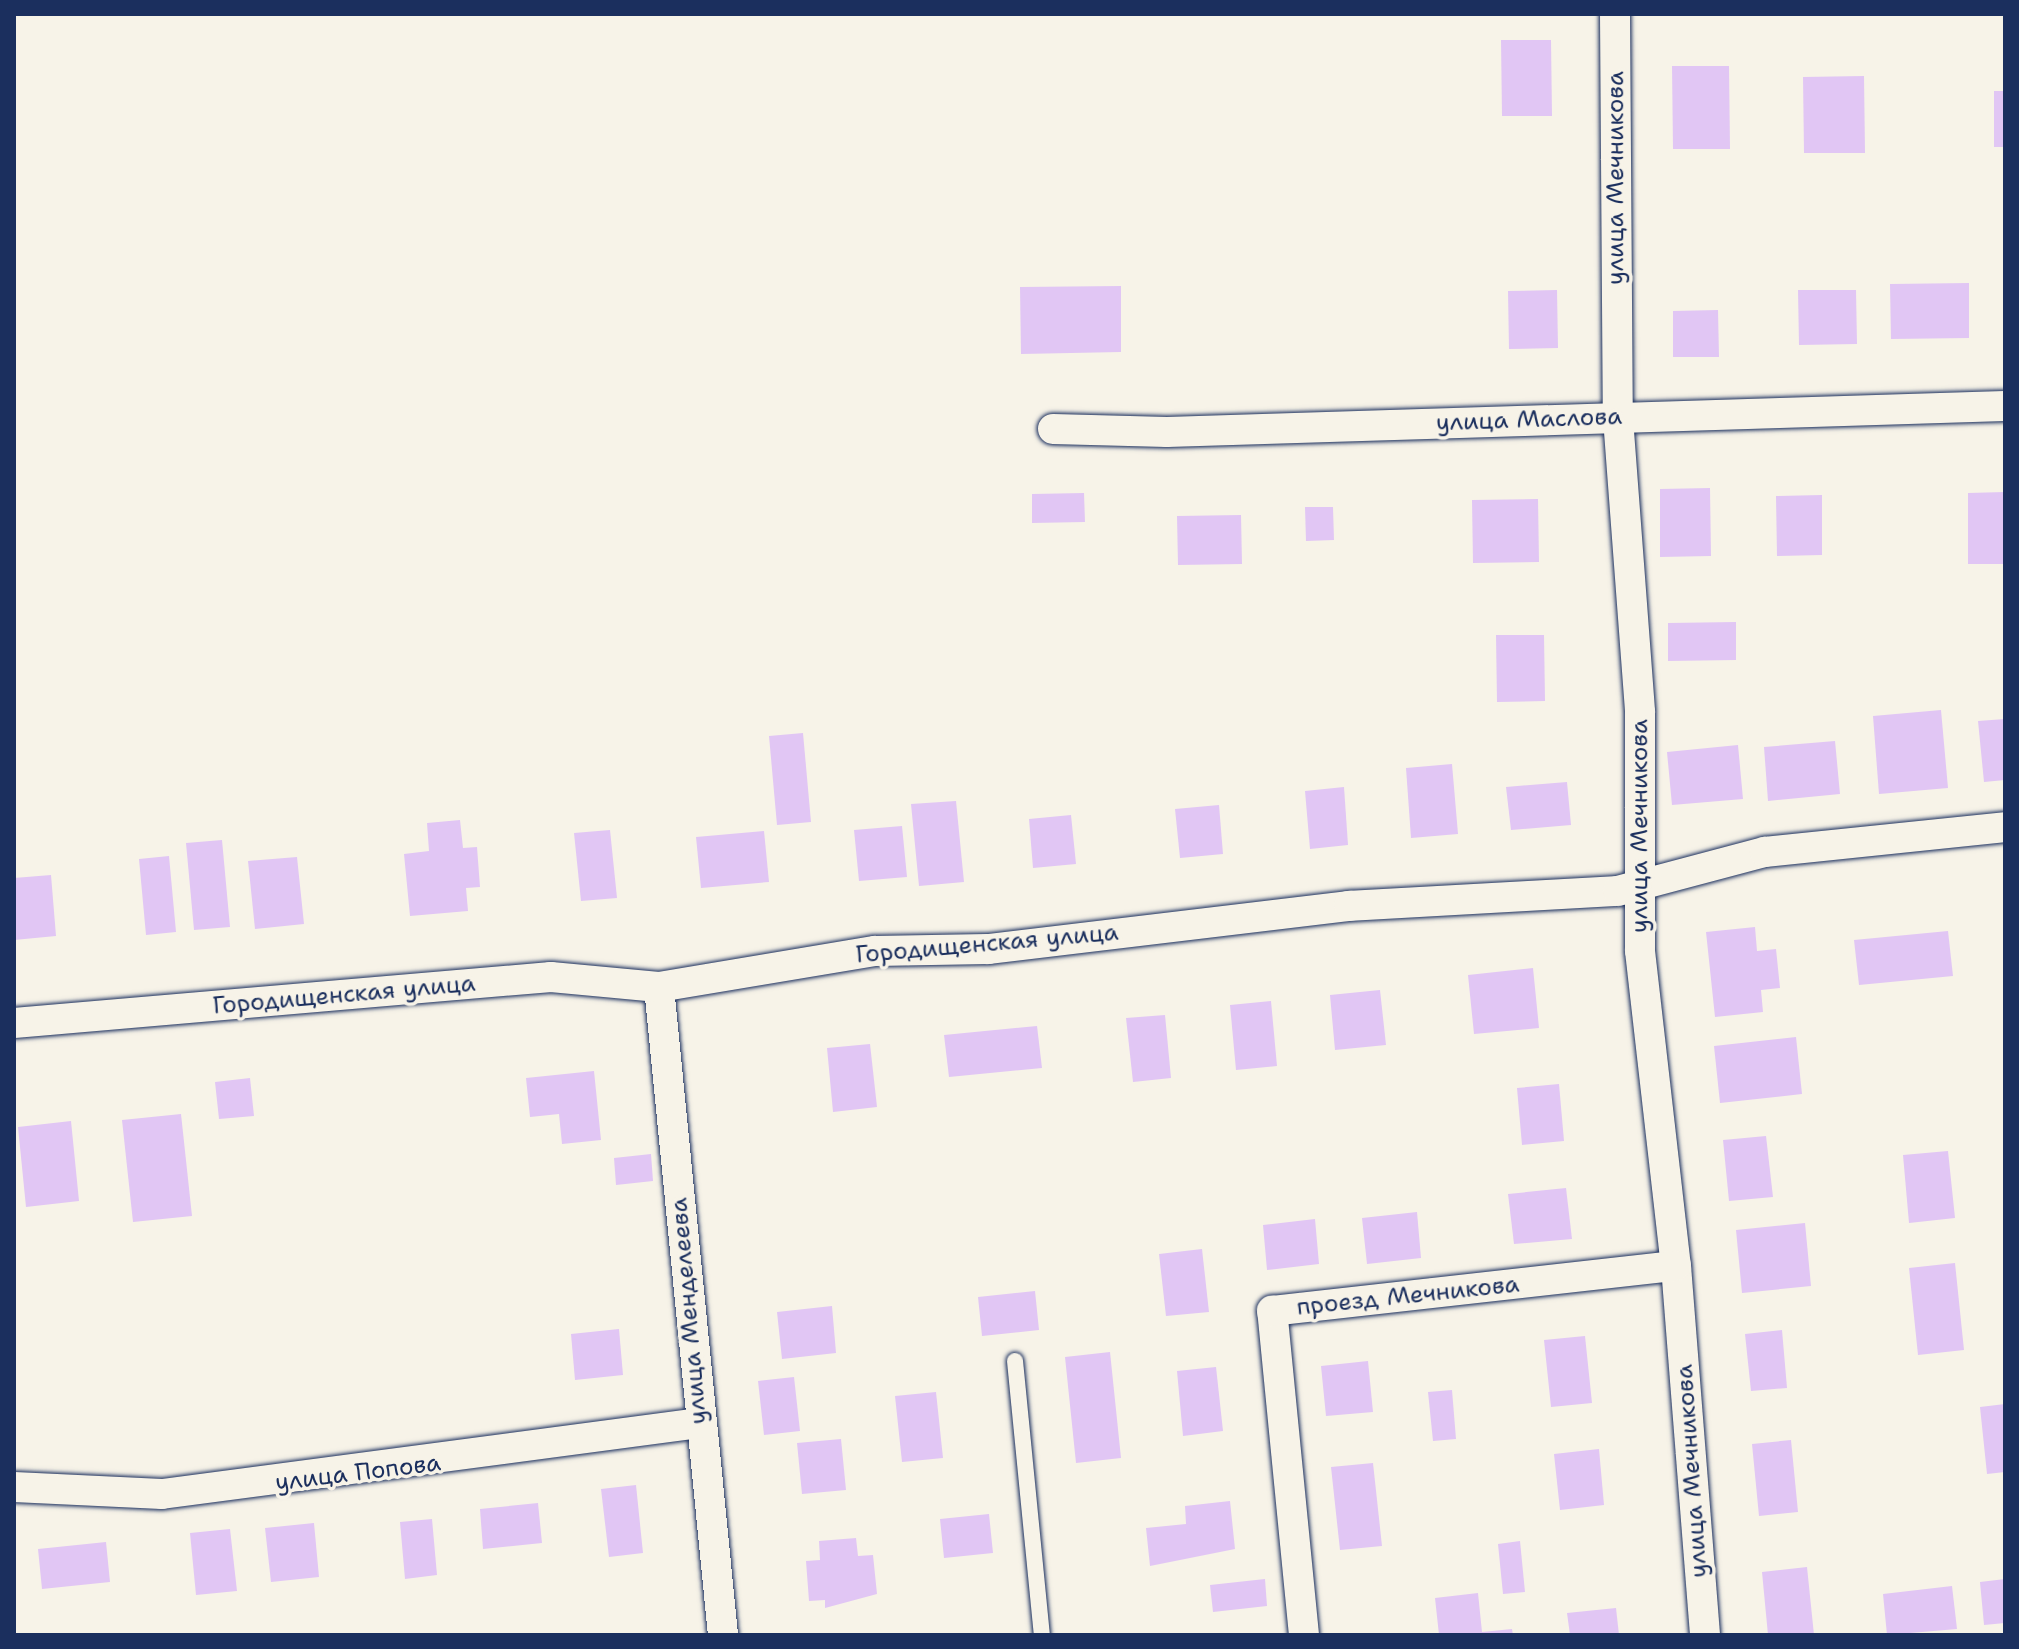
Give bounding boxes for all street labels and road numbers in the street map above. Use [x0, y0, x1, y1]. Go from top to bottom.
street label: улица Мечникова [1602, 71, 1630, 285]
street label: улица Маслова [1436, 402, 1622, 438]
street label: улица Мечникова [1626, 719, 1654, 933]
street label: Городищенская улица [854, 918, 1120, 970]
street label: Городищенская улица [211, 969, 477, 1021]
street label: улица Менделеева [665, 1196, 713, 1426]
street label: проезд Мечникова [1295, 1270, 1521, 1322]
street label: улица Мечникова [1670, 1363, 1714, 1579]
street label: улица Попова [274, 1449, 442, 1497]

